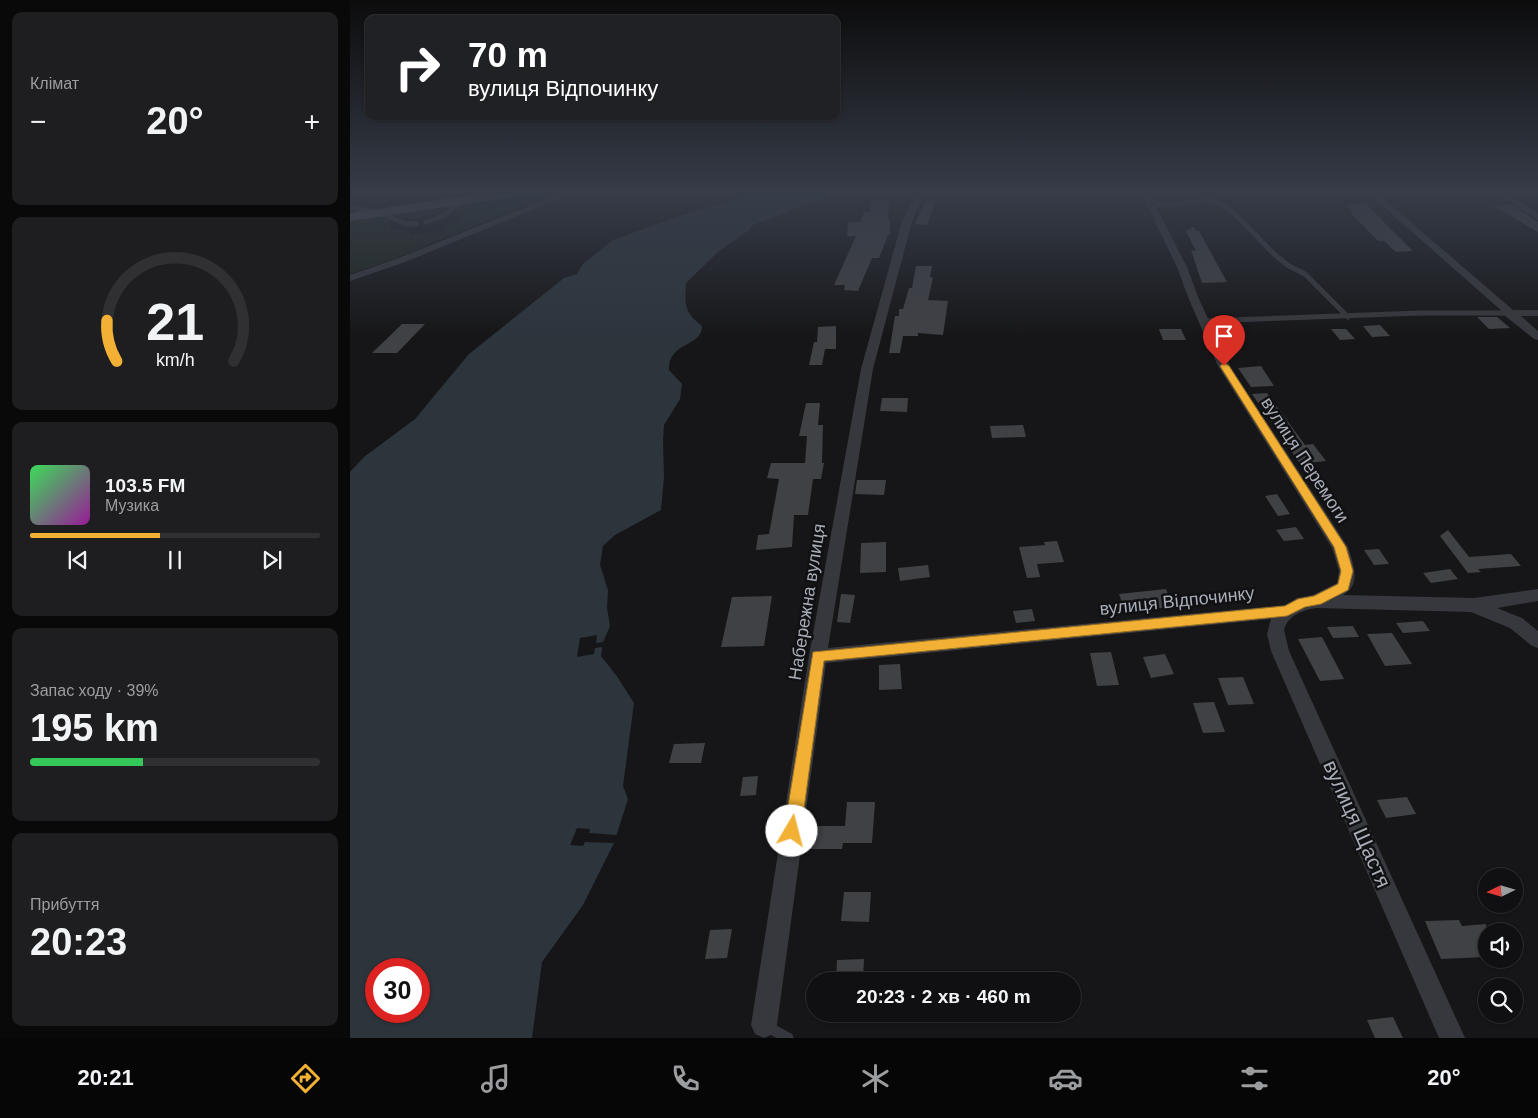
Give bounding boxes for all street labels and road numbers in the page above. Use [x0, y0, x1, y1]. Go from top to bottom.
street label: вулиця Перемоги [1257, 394, 1353, 526]
street label: Набережна вулиця [785, 522, 829, 682]
street label: вулиця Відпочинку [1099, 583, 1255, 619]
street label: вулиця Щастя [1319, 757, 1396, 891]

